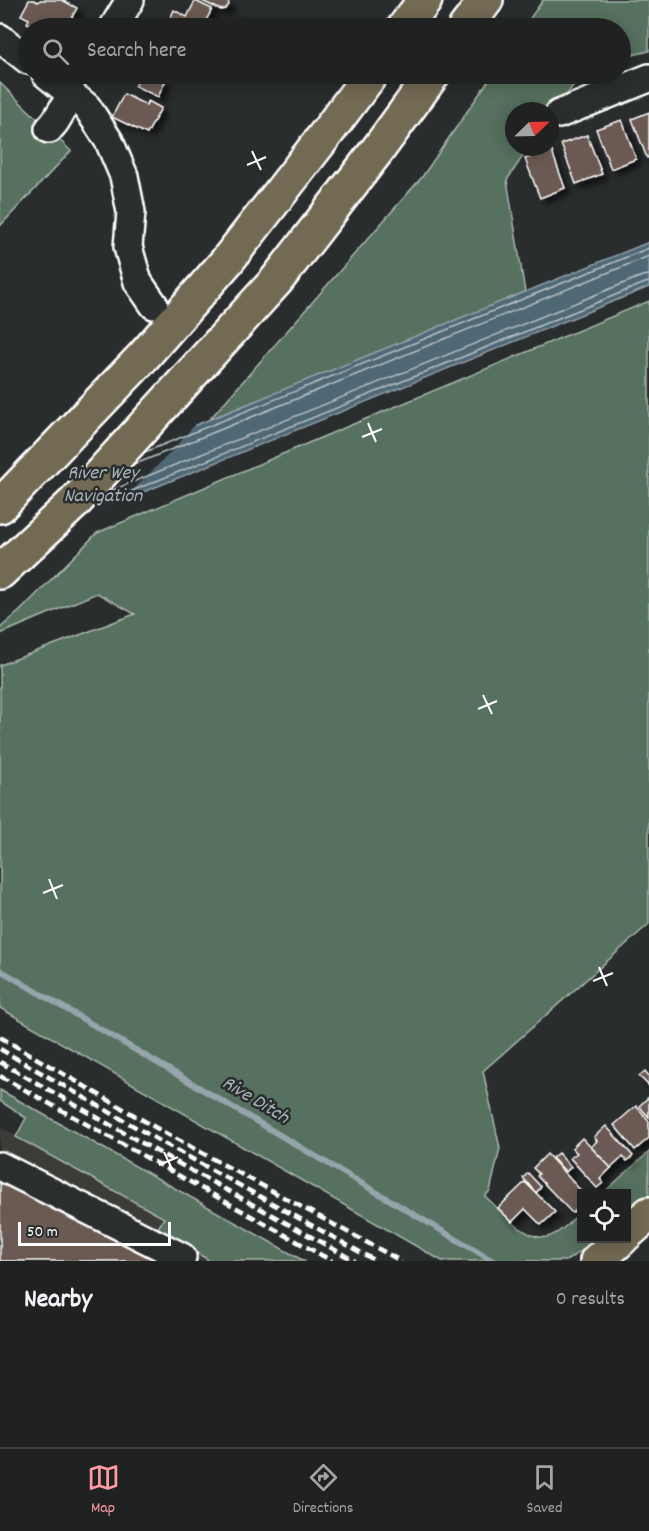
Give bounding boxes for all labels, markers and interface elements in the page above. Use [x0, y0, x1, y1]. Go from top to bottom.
search box [18, 18, 631, 84]
icon: search [39, 35, 72, 68]
text: Search here [87, 36, 186, 67]
north arrow [505, 102, 559, 156]
water label: River Wey Navigation [64, 460, 143, 511]
water label: Rive Ditch [216, 1070, 295, 1132]
map controls [577, 1189, 631, 1243]
button: locate [577, 1189, 631, 1243]
scale bar [18, 1219, 171, 1246]
text: 50 m [27, 1221, 58, 1244]
text: Nearby [24, 1282, 92, 1319]
text: 0 results [556, 1286, 625, 1314]
tab: Map [87, 1461, 120, 1520]
tab: Directions [293, 1461, 353, 1520]
tab: Saved [527, 1461, 562, 1520]

